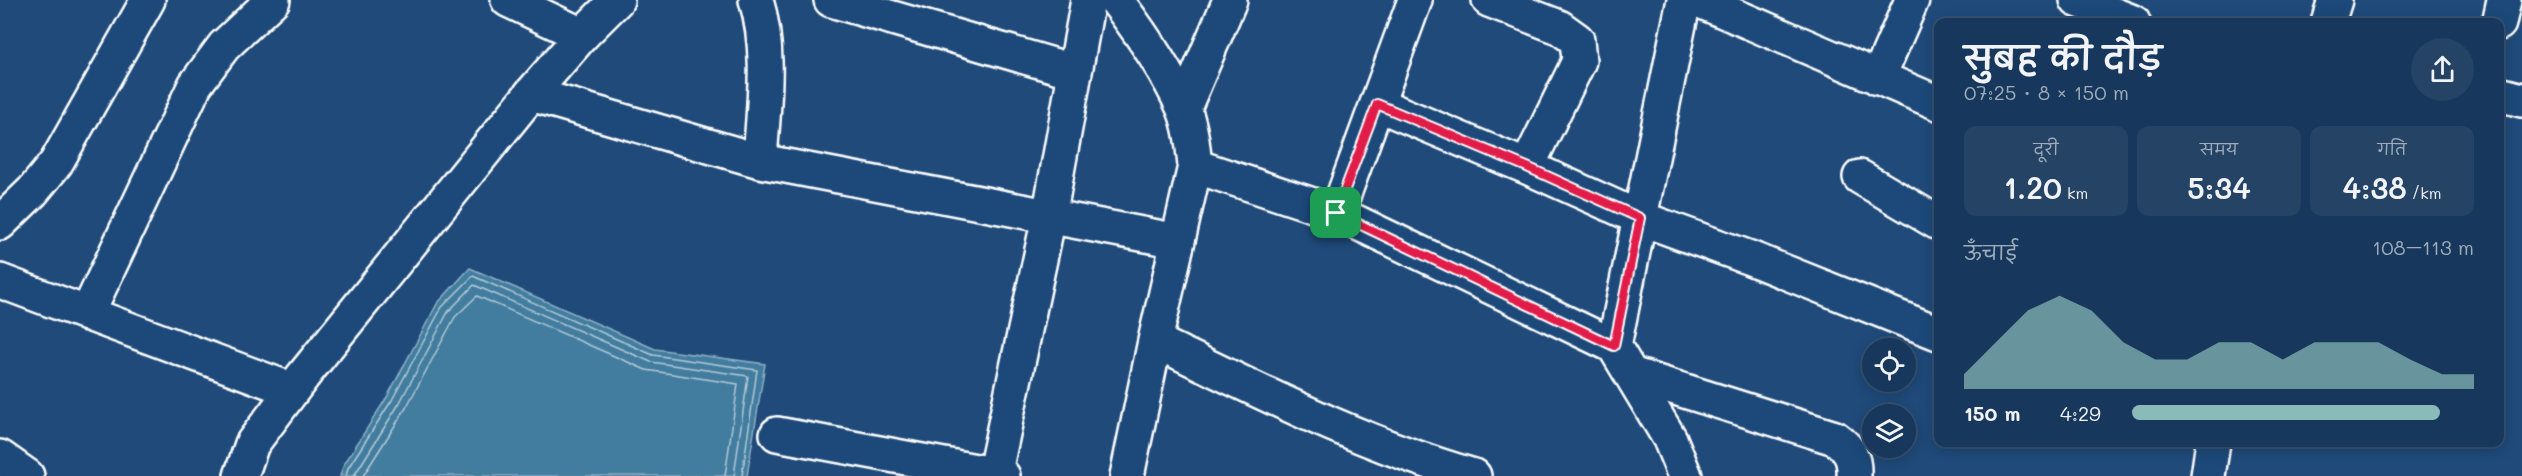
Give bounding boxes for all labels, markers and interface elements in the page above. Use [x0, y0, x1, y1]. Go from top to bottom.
text: सुबह की दौड़ [1964, 35, 2162, 78]
button: share [2411, 38, 2474, 101]
text: 07:25 · 8 × 150 m [1964, 79, 2129, 105]
text: दूरी [2033, 138, 2059, 159]
text: समय [2200, 138, 2238, 159]
text: गति [2377, 138, 2407, 159]
text: 1.20 [2004, 167, 2062, 207]
text: 5:34 [2187, 167, 2251, 207]
text: 4:38 [2342, 167, 2407, 207]
text: km [2062, 182, 2088, 203]
text: /km [2407, 182, 2442, 203]
pin [1310, 187, 1361, 238]
icon: arrive [1319, 196, 1352, 229]
text: 108–113 m [2372, 234, 2474, 260]
text: ऊँचाई [1964, 239, 2018, 265]
map controls [1862, 338, 1916, 458]
button: locate [1862, 338, 1916, 392]
text: 150 m [1964, 400, 2020, 426]
text: 4:29 [2060, 400, 2101, 426]
button: layers [1862, 404, 1916, 458]

